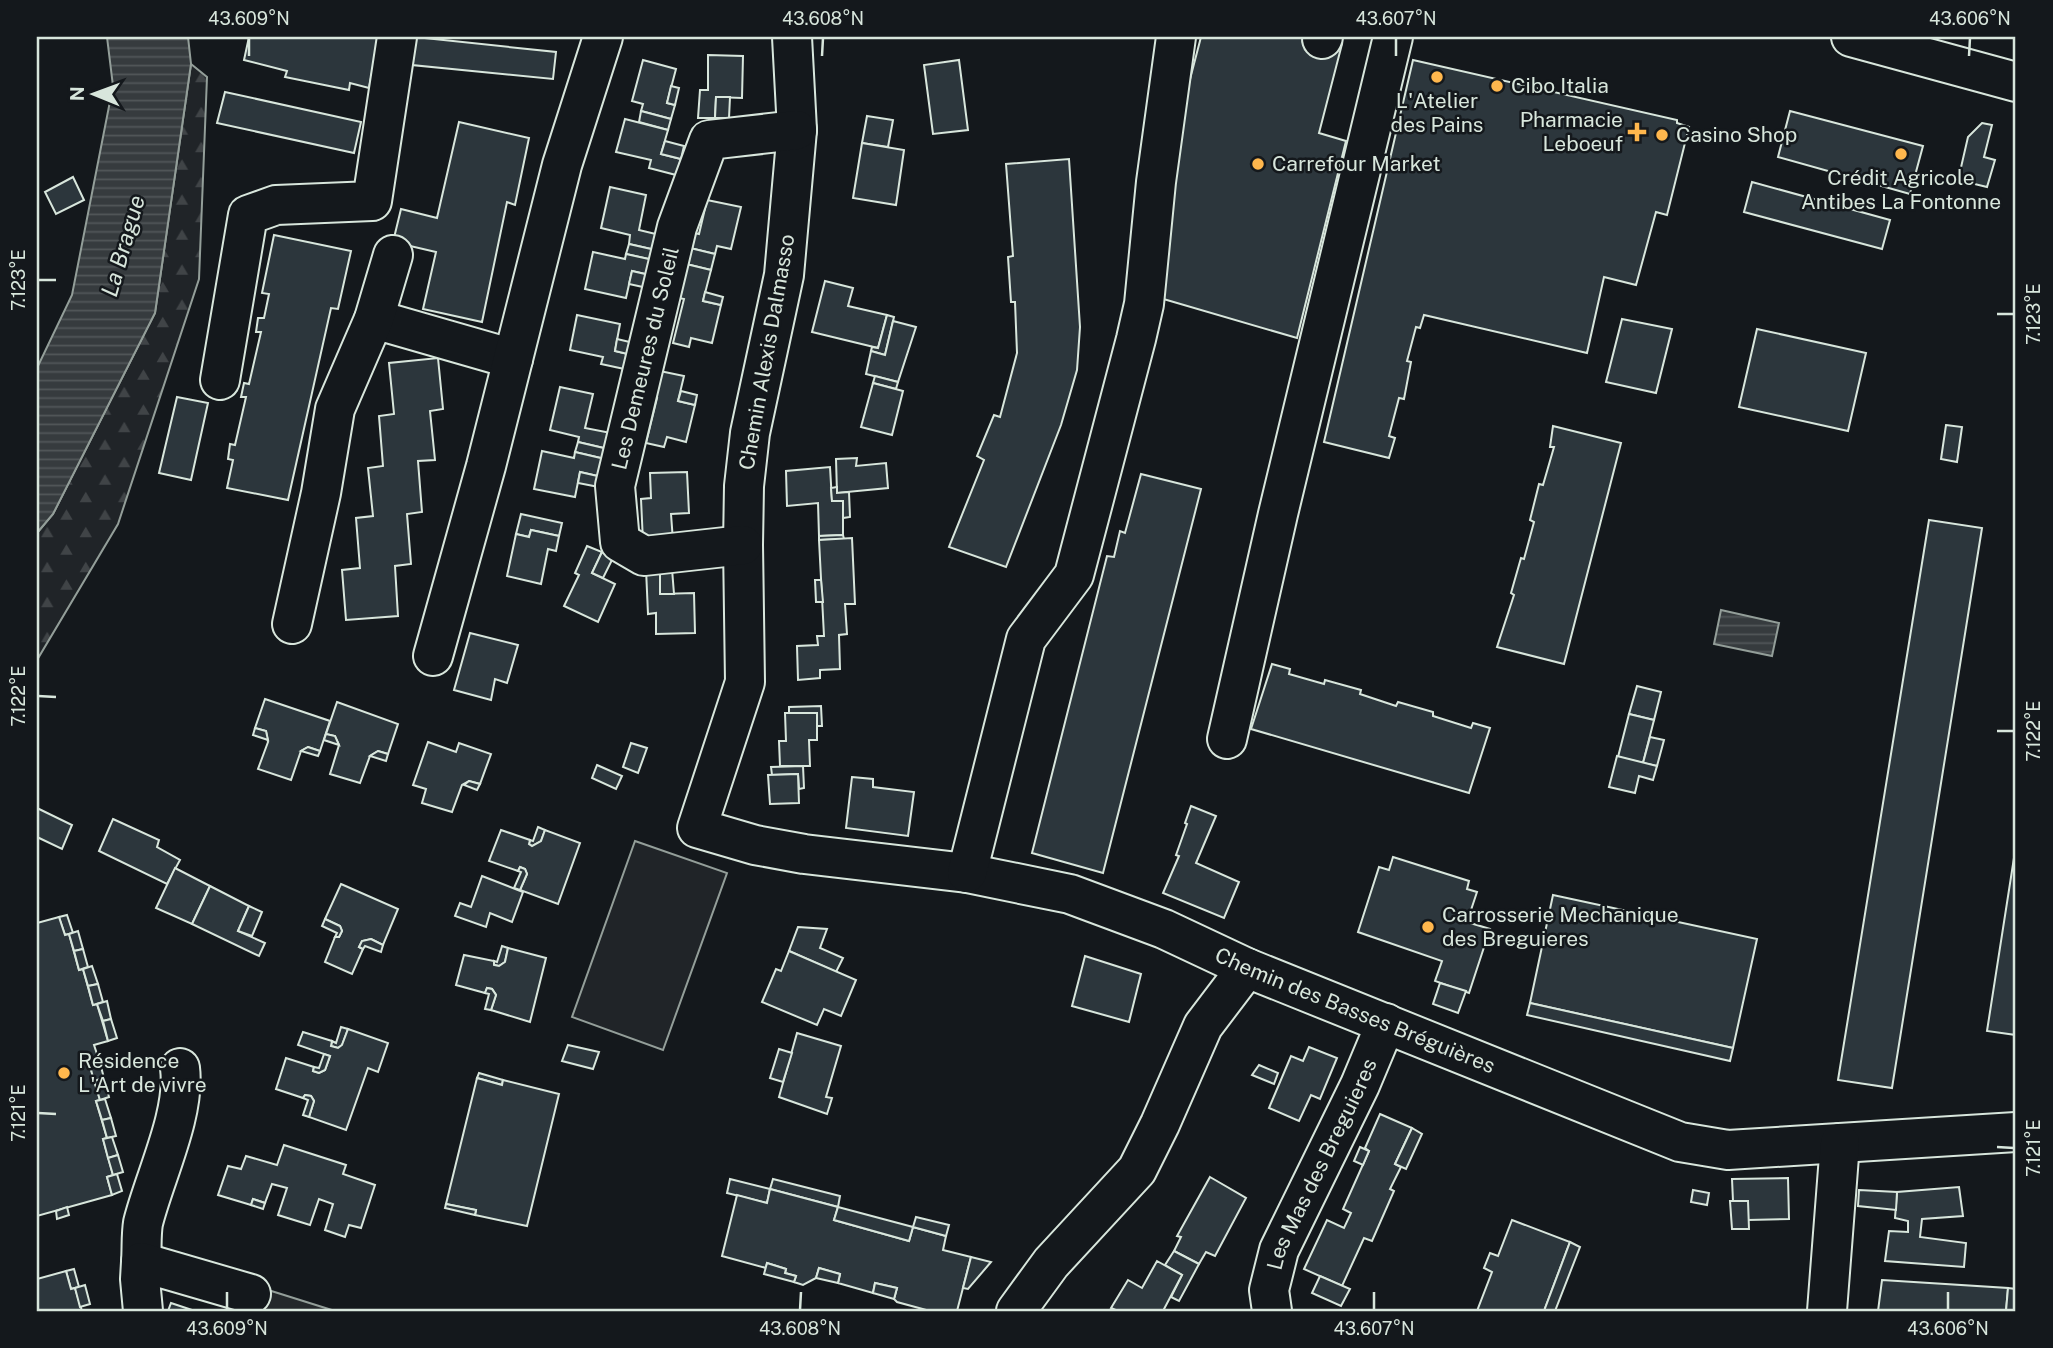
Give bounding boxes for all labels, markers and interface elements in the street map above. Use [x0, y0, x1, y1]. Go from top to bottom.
text: 43.609°N [208, 8, 290, 29]
text: 43.608°N [782, 8, 864, 29]
text: 43.607°N [1355, 8, 1437, 29]
text: 43.606°N [1929, 8, 2011, 29]
north arrow [60, 60, 130, 130]
marker: L'Atelier des Pains [1429, 69, 1445, 85]
place label: Cibo Italia [1511, 73, 1609, 98]
marker: Cibo Italia [1489, 78, 1505, 94]
text: N [66, 86, 88, 101]
place label: L'Atelier des Pains [1391, 88, 1483, 137]
place label: Pharmacie Leboeuf [1520, 107, 1623, 156]
place label: Casino Shop [1676, 122, 1797, 147]
marker: Pharmacie Leboeuf [1629, 124, 1645, 140]
marker: Casino Shop [1654, 127, 1670, 143]
marker: Crédit Agricole Antibes La Fontonne [1893, 146, 1909, 162]
place label: Carrefour Market [1272, 151, 1441, 176]
marker: Carrefour Market [1250, 156, 1266, 172]
place label: Crédit Agricole Antibes La Fontonne [1801, 165, 2001, 214]
water label: La Brague [95, 192, 150, 300]
street label: Chemin Alexis Dalmasso [733, 232, 800, 472]
street label: Les Demeures du Soleil [606, 244, 684, 472]
text: 7.123°E [8, 249, 29, 311]
text: 7.123°E [2023, 283, 2044, 345]
text: 7.122°E [8, 666, 29, 726]
text: 7.122°E [2023, 701, 2044, 761]
place label: Carrosserie Mechanique des Breguieres [1442, 902, 1679, 951]
marker: Carrosserie Mechanique des Breguieres [1420, 919, 1436, 935]
street label: Chemin des Basses Bréguières [1211, 942, 1499, 1078]
place label: Résidence L'Art de vivre [78, 1048, 207, 1097]
street label: Les Mas des Breguieres [1262, 1055, 1382, 1272]
marker: Résidence L'Art de vivre [56, 1065, 72, 1081]
text: 7.121°E [8, 1084, 29, 1142]
text: 7.121°E [2023, 1119, 2044, 1177]
text: 43.609°N [186, 1318, 268, 1339]
text: 43.608°N [759, 1318, 841, 1339]
text: 43.607°N [1333, 1318, 1415, 1339]
text: 43.606°N [1907, 1318, 1989, 1339]

